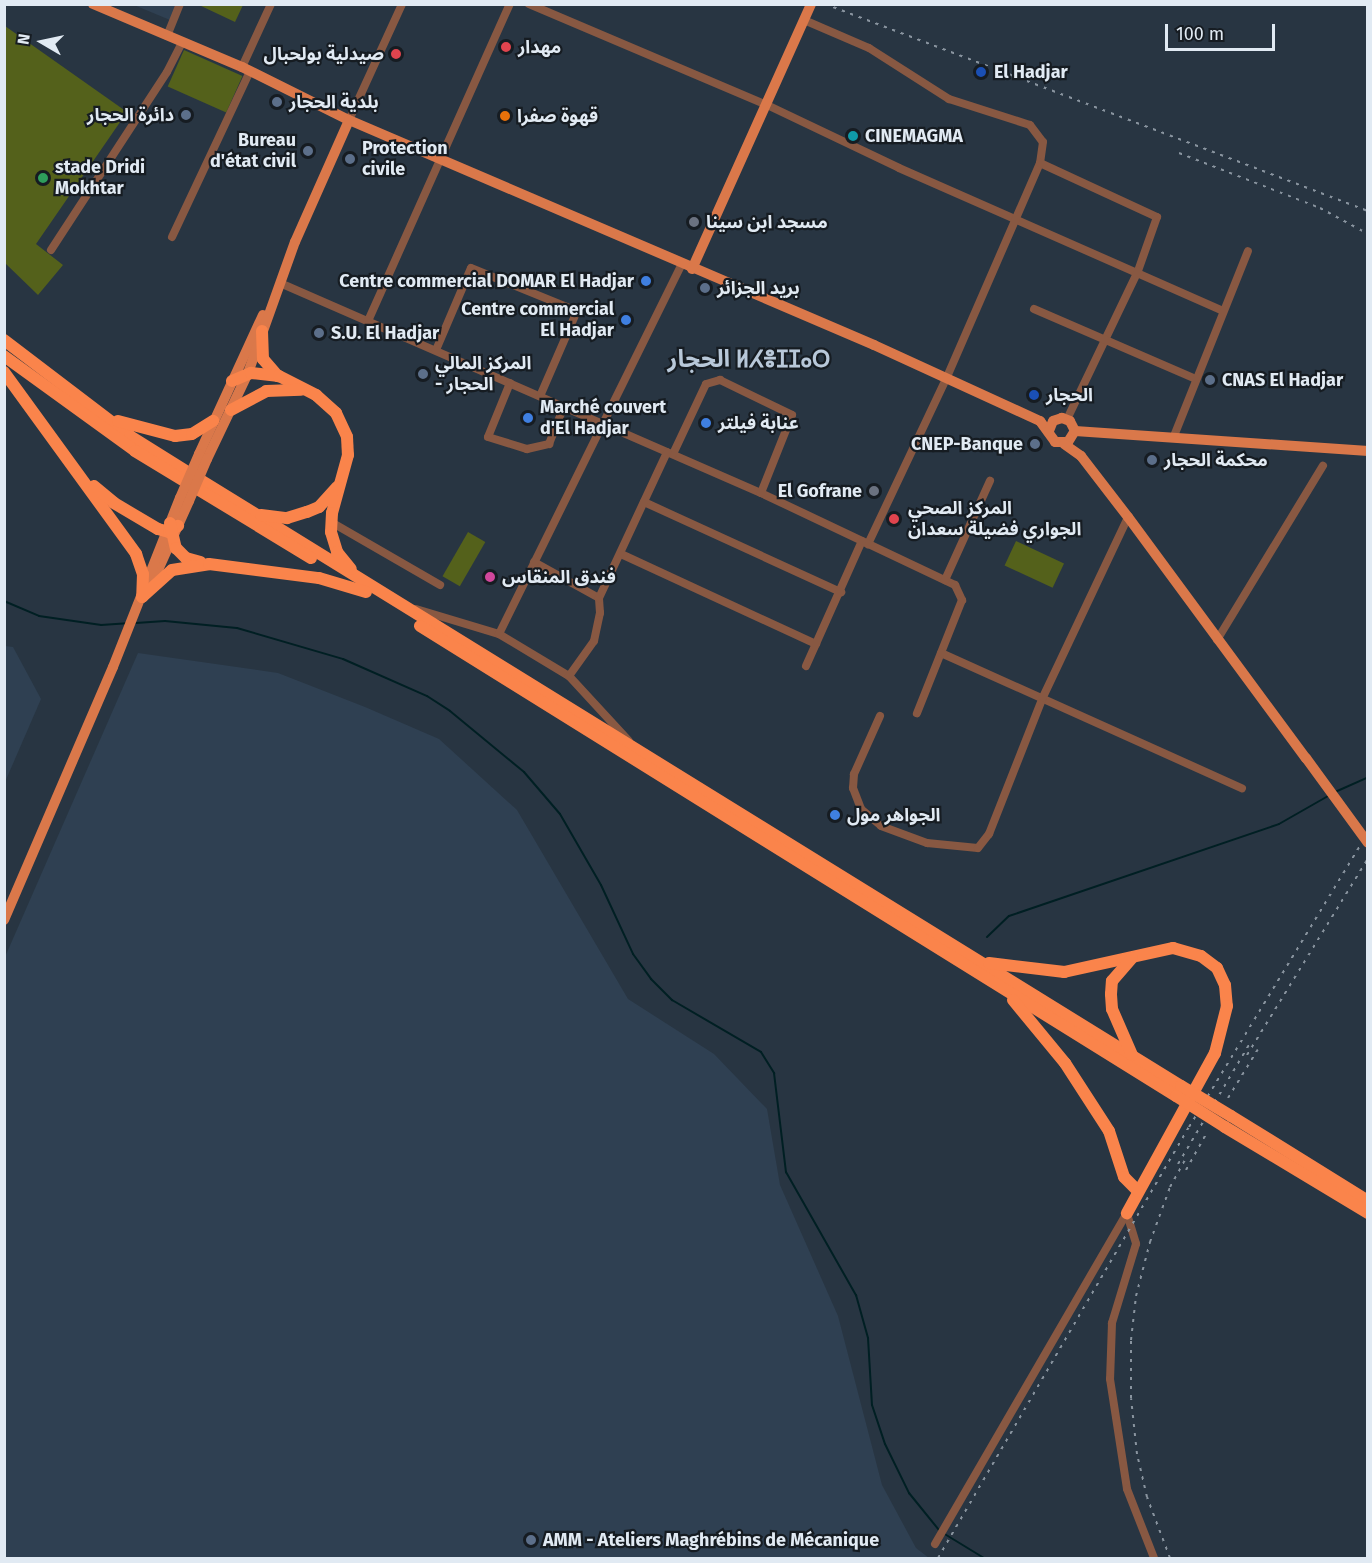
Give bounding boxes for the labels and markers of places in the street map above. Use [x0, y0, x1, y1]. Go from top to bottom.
place label: مهدار [518, 36, 561, 58]
marker: مهدار [499, 40, 513, 54]
place label: صيدلية بولحبال [264, 43, 384, 65]
marker: صيدلية بولحبال [389, 47, 403, 61]
place label: El Hadjar [994, 61, 1068, 83]
marker: El Hadjar [972, 63, 990, 81]
place label: بلدية الحجار [289, 91, 379, 113]
marker: بلدية الحجار [270, 95, 284, 109]
place label: دائرة الحجار [87, 104, 174, 126]
place label: قهوة صفرا [517, 105, 598, 127]
marker: دائرة الحجار [179, 108, 193, 122]
marker: قهوة صفرا [498, 109, 512, 123]
place label: CINEMAGMA [865, 125, 963, 147]
marker: CINEMAGMA [846, 129, 860, 143]
place label: Bureau d'état civil [210, 130, 296, 172]
place label: Protection civile [362, 138, 448, 180]
marker: Bureau d'état civil [301, 144, 315, 158]
marker: Protection civile [343, 152, 357, 166]
place label: stade Dridi Mokhtar [55, 157, 145, 200]
marker: stade Dridi Mokhtar [36, 171, 50, 185]
place label: مسجد ابن سينا [706, 211, 828, 233]
marker: مسجد ابن سينا [687, 215, 701, 229]
place label: Centre commercial DOMAR El Hadjar [339, 270, 634, 292]
marker: Centre commercial DOMAR El Hadjar [639, 274, 653, 288]
place label: بريد الجزائر [717, 277, 800, 299]
marker: بريد الجزائر [698, 281, 712, 295]
place label: Centre commercial El Hadjar [461, 299, 614, 342]
marker: Centre commercial El Hadjar [619, 313, 633, 327]
place label: S.U. El Hadjar [331, 322, 439, 344]
marker: S.U. El Hadjar [312, 326, 326, 340]
place label: المركز المالي - الحجار [435, 353, 531, 395]
marker: المركز المالي - الحجار [416, 367, 430, 381]
place label: CNAS El Hadjar [1222, 369, 1343, 391]
marker: CNAS El Hadjar [1203, 373, 1217, 387]
place label: الحجار [1046, 384, 1093, 406]
marker: الحجار [1027, 388, 1041, 402]
place label: Marché couvert d'El Hadjar [540, 397, 666, 440]
marker: Marché couvert d'El Hadjar [521, 411, 535, 425]
place label: عنابة فيلتر [718, 412, 799, 434]
marker: عنابة فيلتر [699, 416, 713, 430]
place label: CNEP-Banque [911, 433, 1023, 455]
marker: CNEP-Banque [1028, 437, 1042, 451]
place label: محكمة الحجار [1164, 449, 1268, 471]
marker: محكمة الحجار [1145, 453, 1159, 467]
place label: El Gofrane [778, 480, 862, 502]
marker: El Gofrane [867, 484, 881, 498]
place label: المركز الصحي الجواري فضيلة سعدان [908, 498, 1081, 540]
marker: المركز الصحي الجواري فضيلة سعدان [885, 510, 903, 528]
place label: فندق المنقاس [502, 566, 616, 588]
marker: فندق المنقاس [483, 570, 497, 584]
place label: الجواهر مول [847, 804, 941, 826]
marker: الجواهر مول [828, 808, 842, 822]
place label: AMM - Ateliers Maghrébins de Mécanique [543, 1529, 879, 1551]
marker: AMM - Ateliers Maghrébins de Mécanique [524, 1533, 538, 1547]

